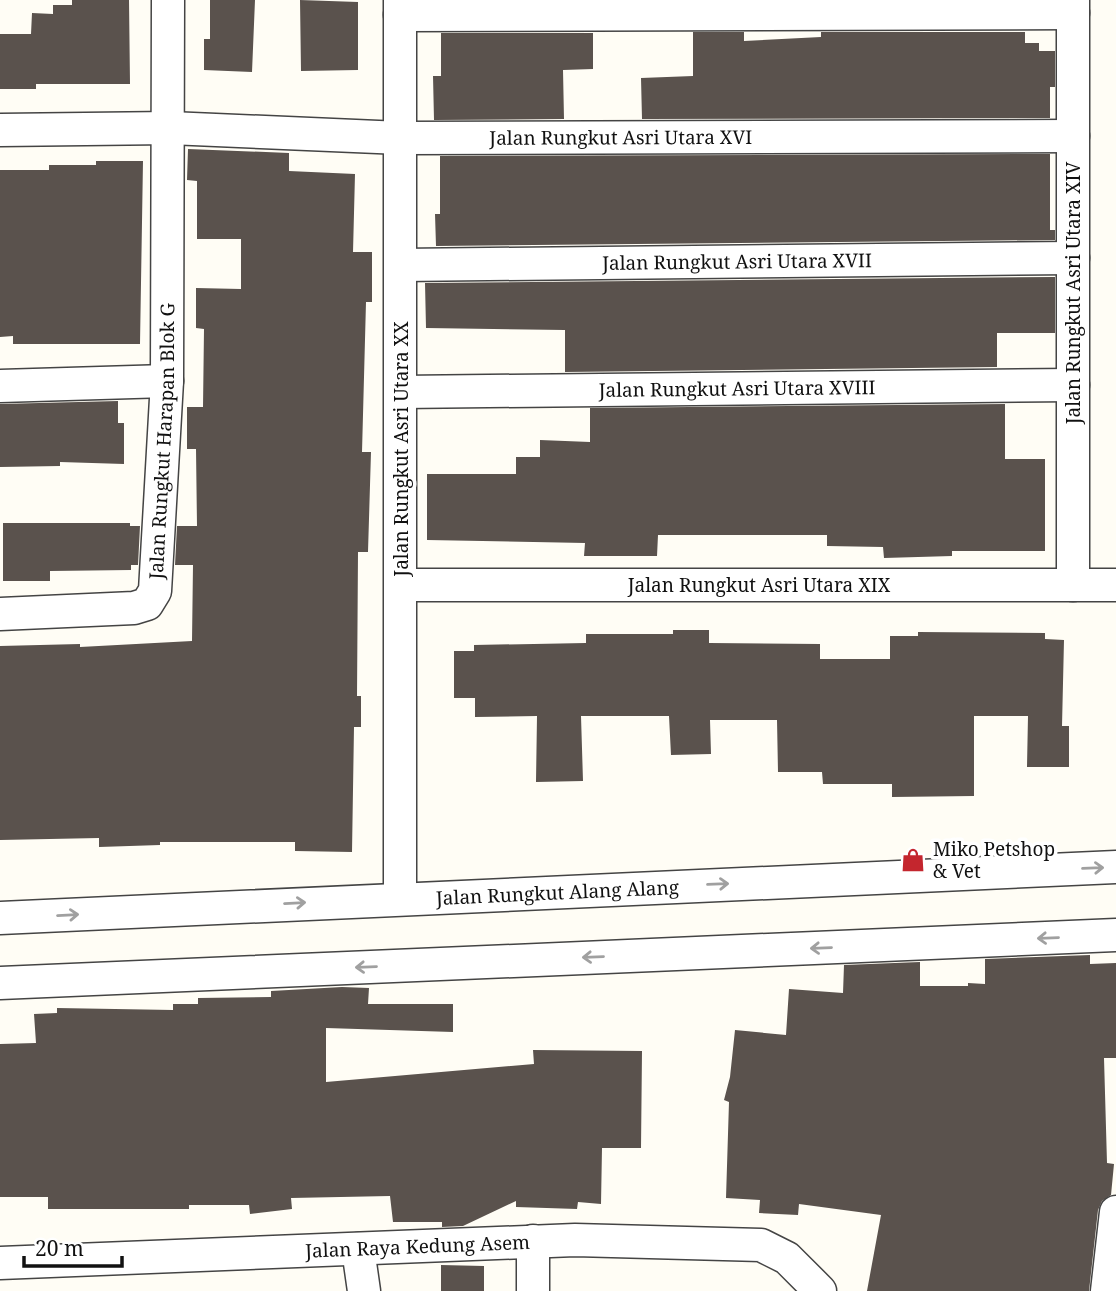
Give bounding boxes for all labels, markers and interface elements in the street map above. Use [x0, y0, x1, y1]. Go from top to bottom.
street label: Jalan Rungkut Asri Utara XVI [488, 124, 752, 151]
street label: Jalan Rungkut Asri Utara XIV [1060, 162, 1086, 425]
street label: Jalan Rungkut Asri Utara XVII [601, 247, 872, 276]
street label: Jalan Rungkut Harapan Blok G [143, 302, 180, 581]
street label: Jalan Rungkut Asri Utara XX [388, 321, 414, 578]
street label: Jalan Rungkut Asri Utara XVIII [597, 374, 876, 403]
street label: Jalan Rungkut Asri Utara XIX [627, 572, 891, 598]
place label: Miko Petshop & Vet [933, 836, 1055, 884]
shop icon: Miko Petshop & Vet [899, 846, 927, 874]
one-way arrow [1081, 862, 1104, 875]
street label: Jalan Rungkut Alang Alang [434, 874, 679, 911]
one-way arrow [707, 878, 730, 891]
one-way arrow [284, 896, 306, 909]
one-way arrow [56, 908, 79, 921]
one-way arrow [1037, 931, 1060, 944]
one-way arrow [809, 941, 832, 954]
one-way arrow [582, 951, 605, 964]
one-way arrow [355, 961, 378, 974]
scale bar [24, 1224, 122, 1268]
street label: Jalan Raya Kedung Asem [304, 1229, 531, 1264]
text: 20 m [35, 1234, 84, 1262]

